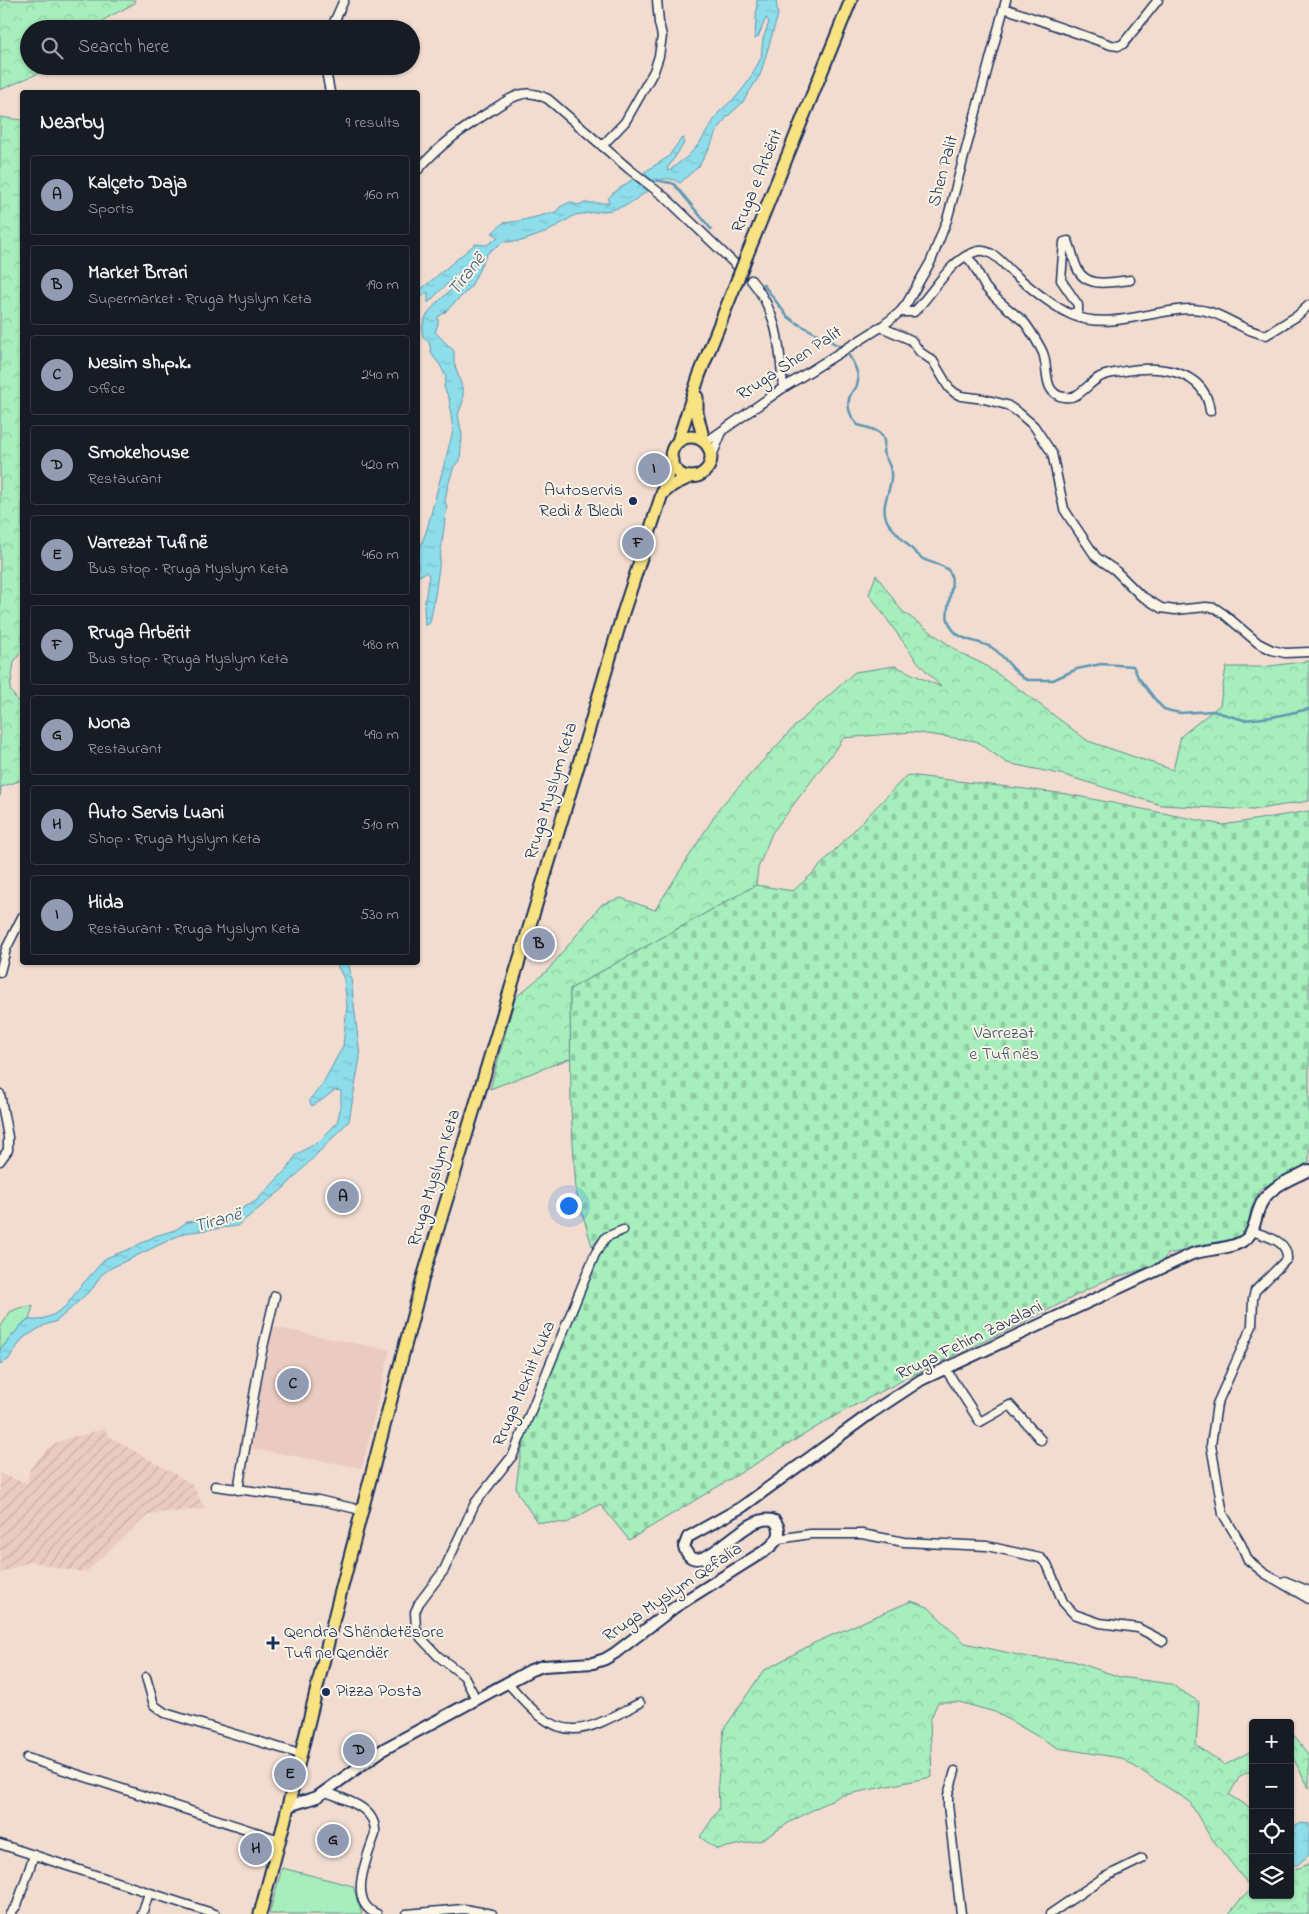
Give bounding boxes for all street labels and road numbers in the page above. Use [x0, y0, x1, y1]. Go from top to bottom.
street label: Rruga e Arbërit [725, 125, 792, 237]
street label: Shen Palit [922, 132, 966, 210]
street label: Rruga Shen Palit [732, 320, 848, 409]
street label: Rruga Myslym Keta [519, 719, 586, 863]
street label: Rruga Myslym Keta [402, 1106, 469, 1250]
street label: Rruga Fehim Zavalani [893, 1294, 1048, 1389]
street label: Rruga Mexhit Kuka [487, 1317, 564, 1451]
street label: Rruga Myslym Qefalia [598, 1537, 749, 1650]

